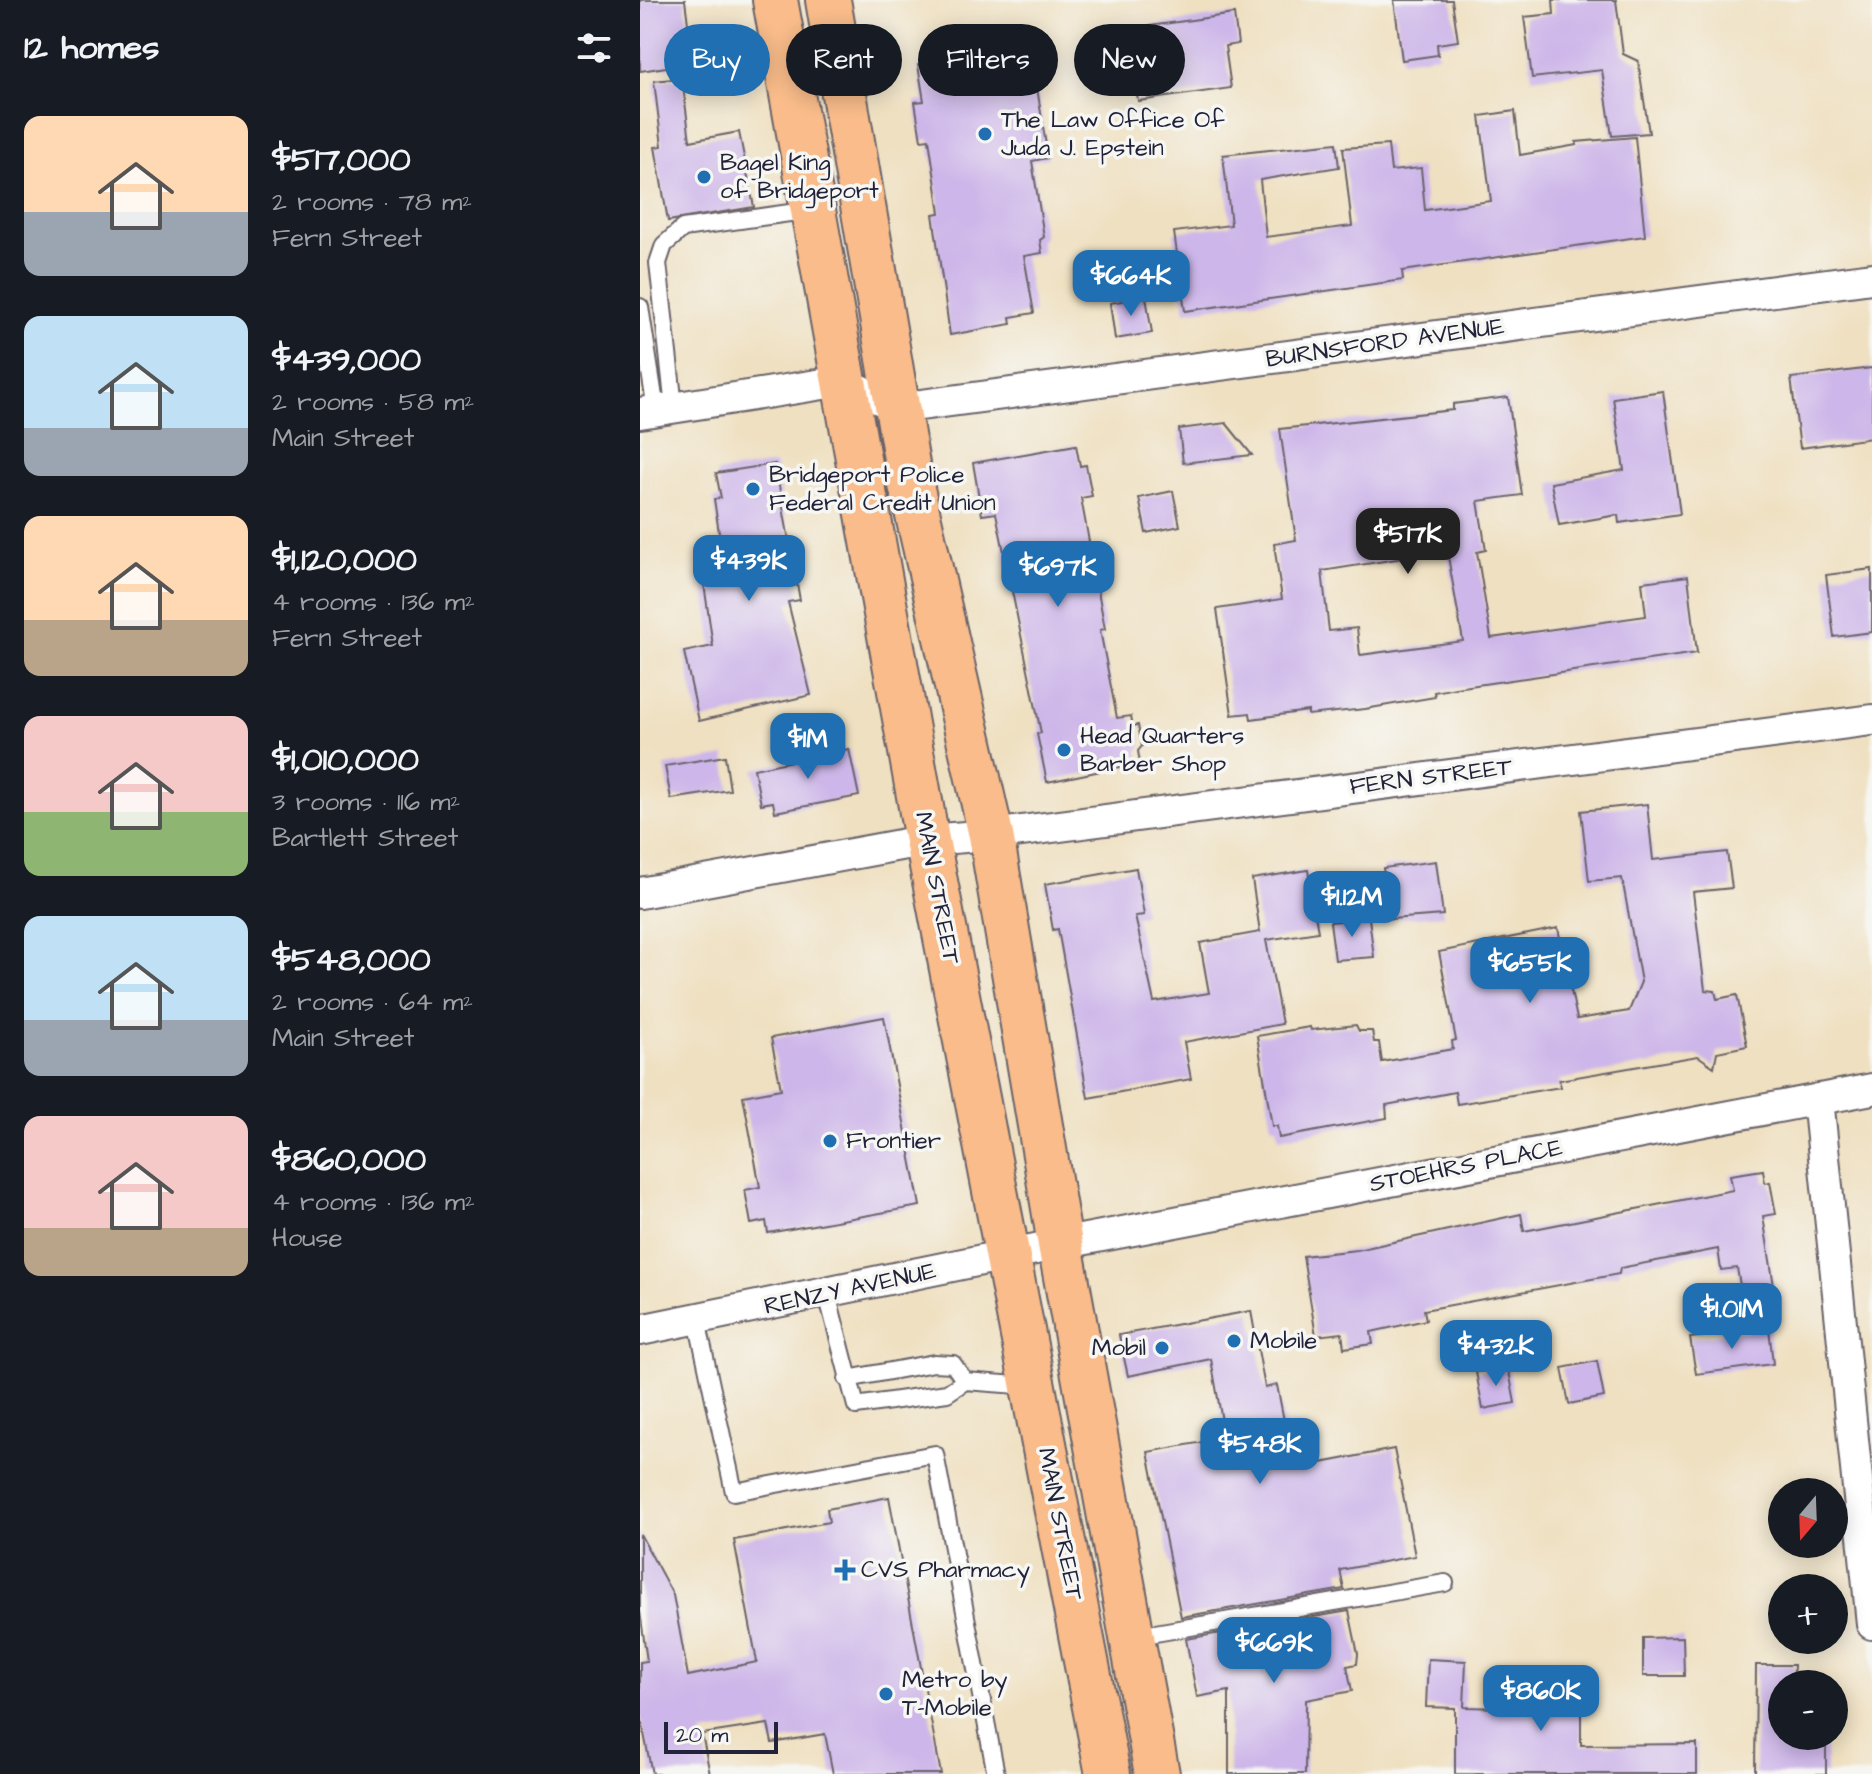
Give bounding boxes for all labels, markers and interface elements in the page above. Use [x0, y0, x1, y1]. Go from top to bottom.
text: 12 homes [24, 24, 159, 72]
chip: Buy [664, 24, 770, 96]
chip: Rent [786, 24, 902, 96]
chip: Filters [918, 24, 1058, 96]
chip: New [1074, 24, 1185, 96]
icon: filters [572, 26, 616, 70]
place label: The Law Office Of Juda J. Epstein [1001, 103, 1225, 165]
marker: The Law Office Of Juda J. Epstein [976, 125, 994, 143]
text: $517,000 [272, 136, 411, 184]
place label: Bagel King of Bridgeport [720, 146, 879, 209]
icon: home [88, 148, 184, 244]
marker: Bagel King of Bridgeport [695, 168, 713, 186]
text: 2 rooms · 78 m² [272, 184, 472, 220]
text: Fern Street [272, 220, 422, 256]
pin: $664K [1075, 250, 1187, 318]
text: $664K [1091, 258, 1171, 294]
street label: BURNSFORD AVENUE [1264, 309, 1506, 377]
text: $439,000 [272, 336, 421, 384]
icon: home [88, 348, 184, 444]
text: 2 rooms · 58 m² [272, 384, 474, 420]
text: Main Street [272, 420, 414, 456]
place label: Bridgeport Police Federal Credit Union [769, 458, 996, 520]
marker: Bridgeport Police Federal Credit Union [744, 480, 762, 498]
pin: $517K [1352, 508, 1464, 576]
text: $517K [1374, 516, 1442, 552]
pin: $439K [693, 535, 805, 603]
text: $1,120,000 [272, 536, 417, 584]
pin: $697K [1002, 541, 1114, 609]
text: $439K [711, 543, 787, 579]
icon: home [88, 548, 184, 644]
text: $697K [1019, 549, 1097, 585]
text: 4 rooms · 136 m² [272, 584, 475, 620]
text: Fern Street [272, 620, 422, 656]
pin: $1M [769, 713, 847, 781]
place label: Head Quarters Barber Shop [1080, 719, 1244, 781]
text: $1M [788, 721, 828, 757]
text: $1,010,000 [272, 736, 419, 784]
marker: Head Quarters Barber Shop [1055, 741, 1073, 759]
icon: home [88, 748, 184, 844]
street label: FERN STREET [1348, 750, 1514, 804]
text: 3 rooms · 116 m² [272, 784, 460, 820]
street label: MAIN STREET [906, 809, 968, 967]
text: Bartlett Street [272, 820, 458, 856]
pin: $1.12M [1287, 871, 1417, 939]
text: $1.12M [1321, 879, 1383, 915]
text: $548,000 [272, 936, 431, 984]
pin: $655K [1474, 937, 1586, 1005]
text: $655K [1488, 945, 1572, 981]
icon: home [88, 948, 184, 1044]
text: 2 rooms · 64 m² [272, 984, 473, 1020]
text: Main Street [272, 1020, 414, 1056]
place label: Frontier [846, 1124, 941, 1158]
street label: STOEHRS PLACE [1367, 1131, 1565, 1201]
marker: Frontier [821, 1132, 839, 1150]
text: $860,000 [272, 1136, 426, 1184]
icon: home [88, 1148, 184, 1244]
text: 4 rooms · 136 m² [272, 1184, 475, 1220]
text: House [272, 1220, 343, 1256]
street label: RENZY AVENUE [761, 1254, 939, 1324]
pin: $1.01M [1667, 1283, 1797, 1351]
text: $1.01M [1701, 1291, 1763, 1327]
pin: $432K [1440, 1320, 1552, 1388]
place label: Mobile [1250, 1324, 1317, 1358]
text: $432K [1458, 1328, 1534, 1364]
place label: Mobil [1092, 1331, 1146, 1365]
marker: Mobile [1225, 1332, 1243, 1350]
marker: Mobil [1153, 1339, 1171, 1357]
pin: $548K [1204, 1418, 1316, 1486]
text: $548K [1218, 1426, 1302, 1462]
street label: MAIN STREET [1029, 1445, 1091, 1603]
north arrow [1768, 1478, 1848, 1558]
map controls [1768, 1478, 1848, 1750]
place label: CVS Pharmacy [861, 1553, 1030, 1588]
marker: CVS Pharmacy [836, 1561, 854, 1579]
button: + [1768, 1574, 1848, 1654]
pin: $669K [1218, 1617, 1330, 1685]
text: $669K [1235, 1625, 1313, 1661]
place label: Metro by T-Mobile [902, 1663, 1008, 1725]
pin: $860K [1485, 1665, 1597, 1733]
button: − [1768, 1670, 1848, 1750]
text: $860K [1501, 1673, 1581, 1709]
marker: Metro by T-Mobile [877, 1685, 895, 1703]
scale bar [664, 1718, 778, 1754]
text: 20 m [676, 1720, 728, 1751]

